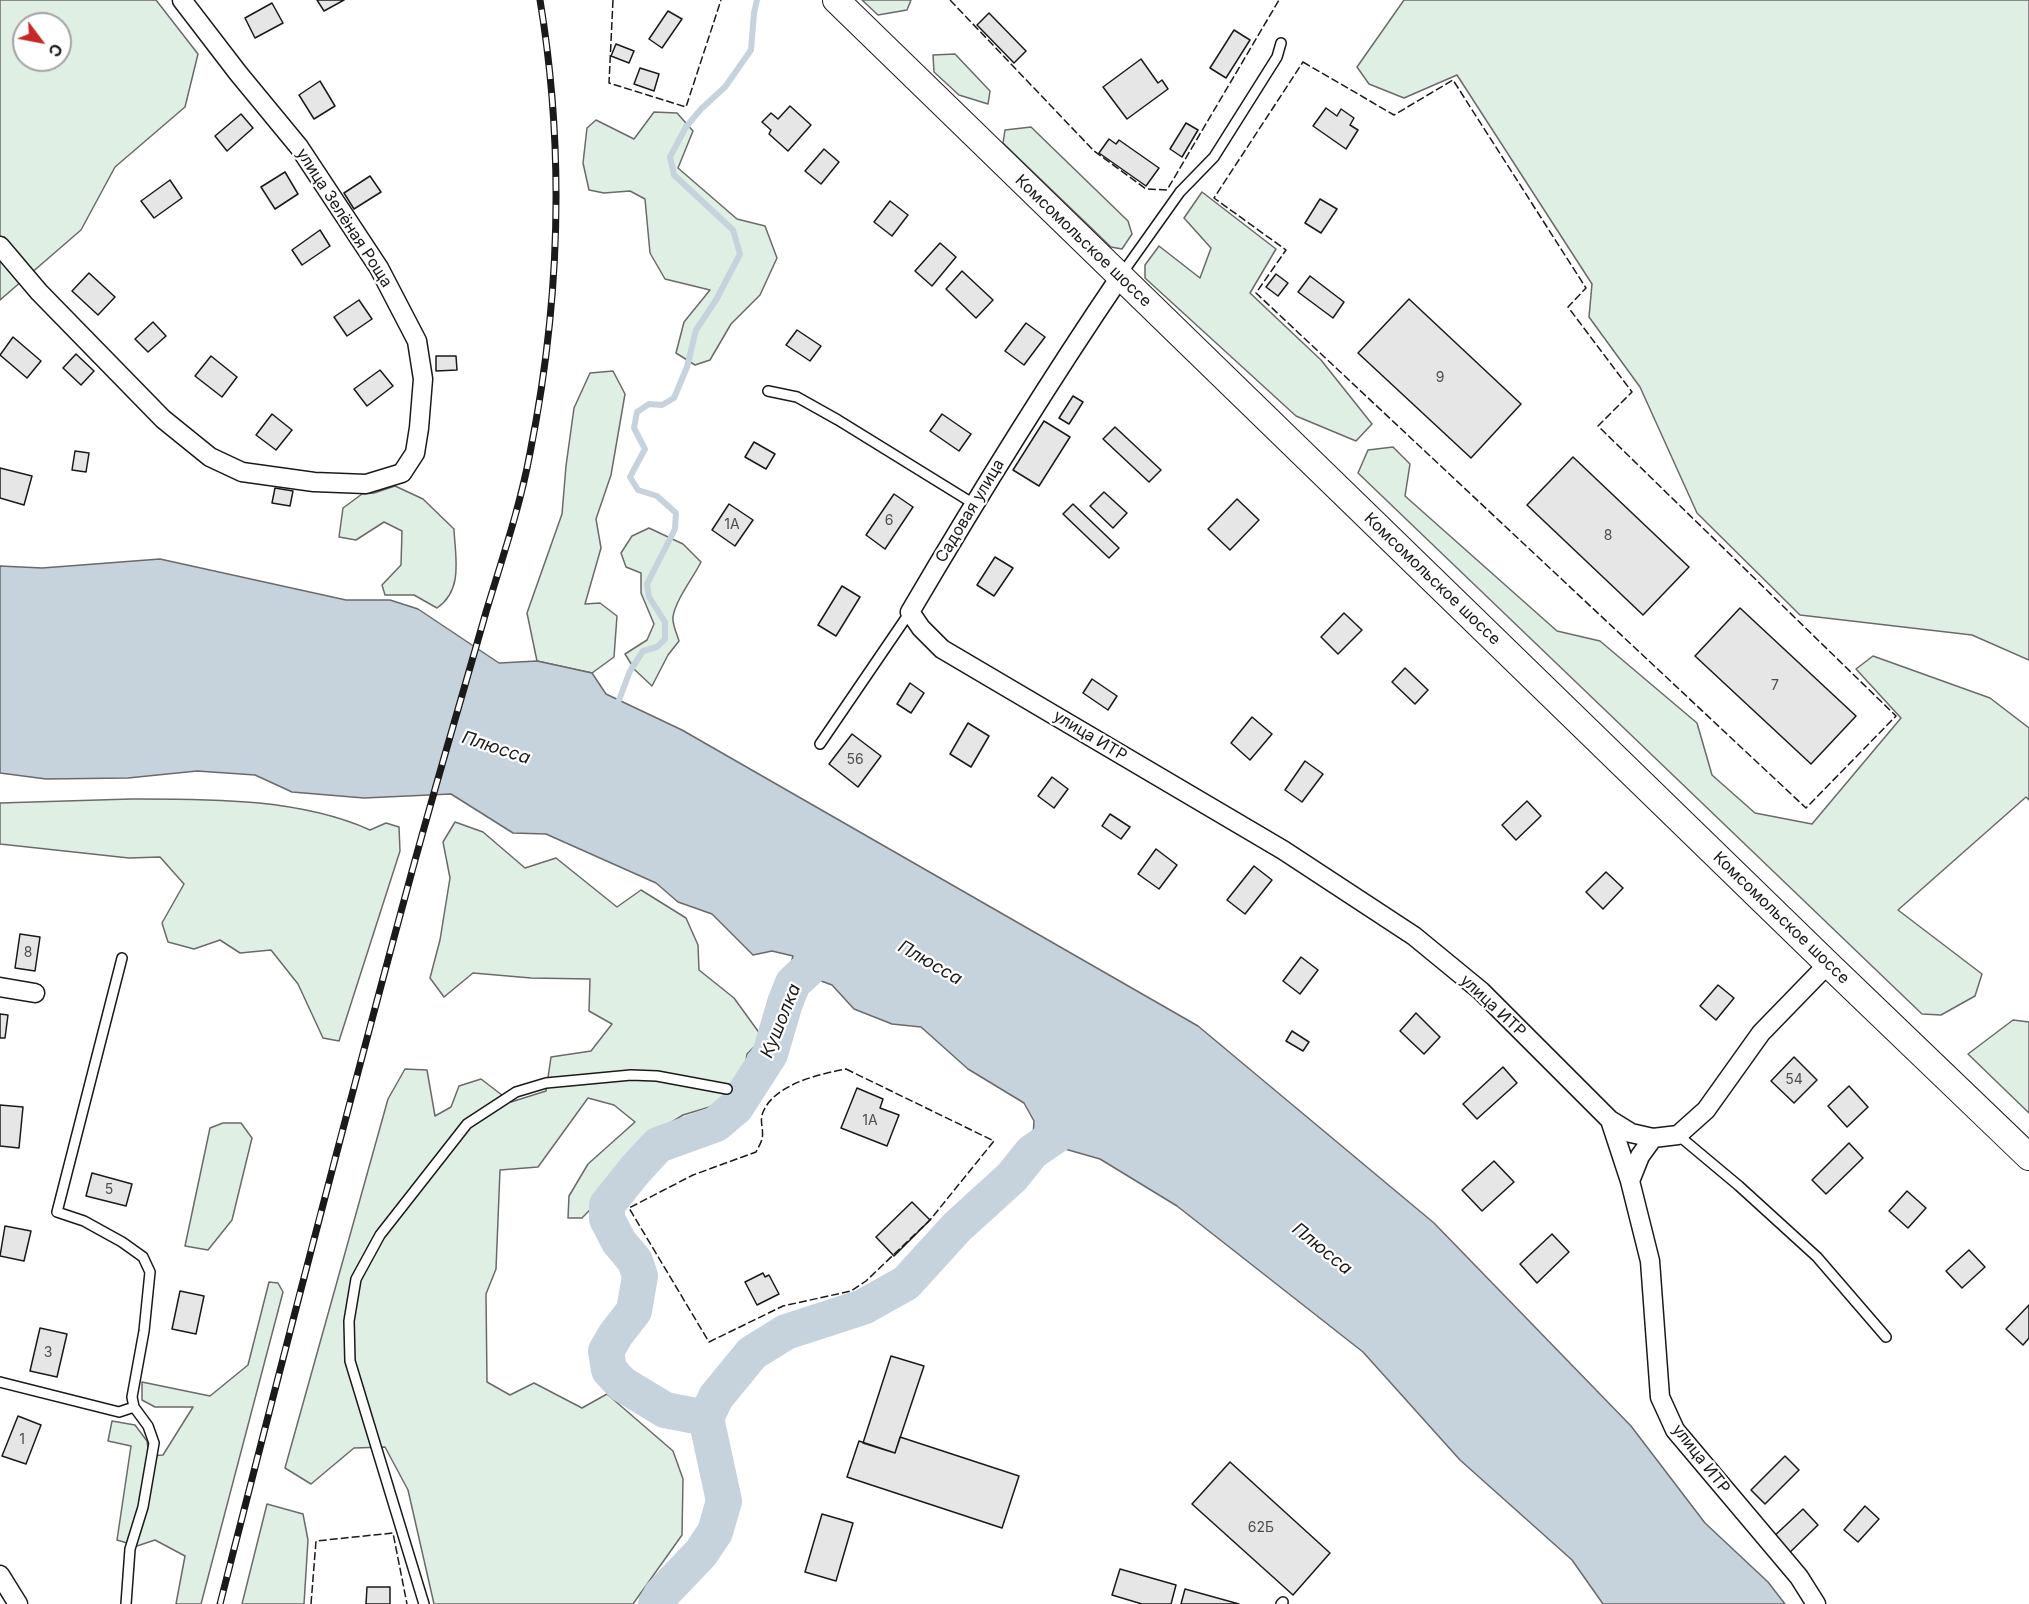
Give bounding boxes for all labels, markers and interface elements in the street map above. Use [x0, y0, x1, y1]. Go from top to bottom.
north arrow [12, 12, 72, 72]
text: С [44, 40, 67, 61]
street label: улица Зелёная Роща [292, 145, 396, 291]
street label: Комсомольское шоссе [1011, 171, 1155, 311]
house number: 9 [1436, 370, 1444, 386]
street label: Садовая улица [932, 456, 1008, 566]
street label: Комсомольское шоссе [1360, 509, 1504, 649]
house number: 6 [885, 513, 893, 529]
house number: 1А [724, 517, 740, 533]
house number: 8 [1604, 528, 1612, 544]
house number: 7 [1771, 678, 1779, 694]
street label: улица ИТР [1050, 707, 1130, 765]
water label: Плюсса [459, 727, 533, 769]
house number: 56 [846, 752, 864, 768]
street label: Комсомольское шоссе [1709, 848, 1853, 988]
water label: Плюсса [894, 936, 966, 990]
house number: 8 [24, 945, 32, 961]
street label: улица ИТР [1456, 971, 1530, 1041]
water label: Кушолка [756, 981, 806, 1061]
house number: 54 [1785, 1072, 1803, 1088]
house number: 1А [862, 1113, 878, 1129]
house number: 5 [105, 1182, 113, 1198]
water label: Плюсса [1288, 1218, 1356, 1280]
house number: 3 [44, 1345, 52, 1361]
street label: улица ИТР [1668, 1421, 1734, 1497]
house number: 1 [19, 1432, 25, 1448]
house number: 62Б [1248, 1520, 1274, 1536]

